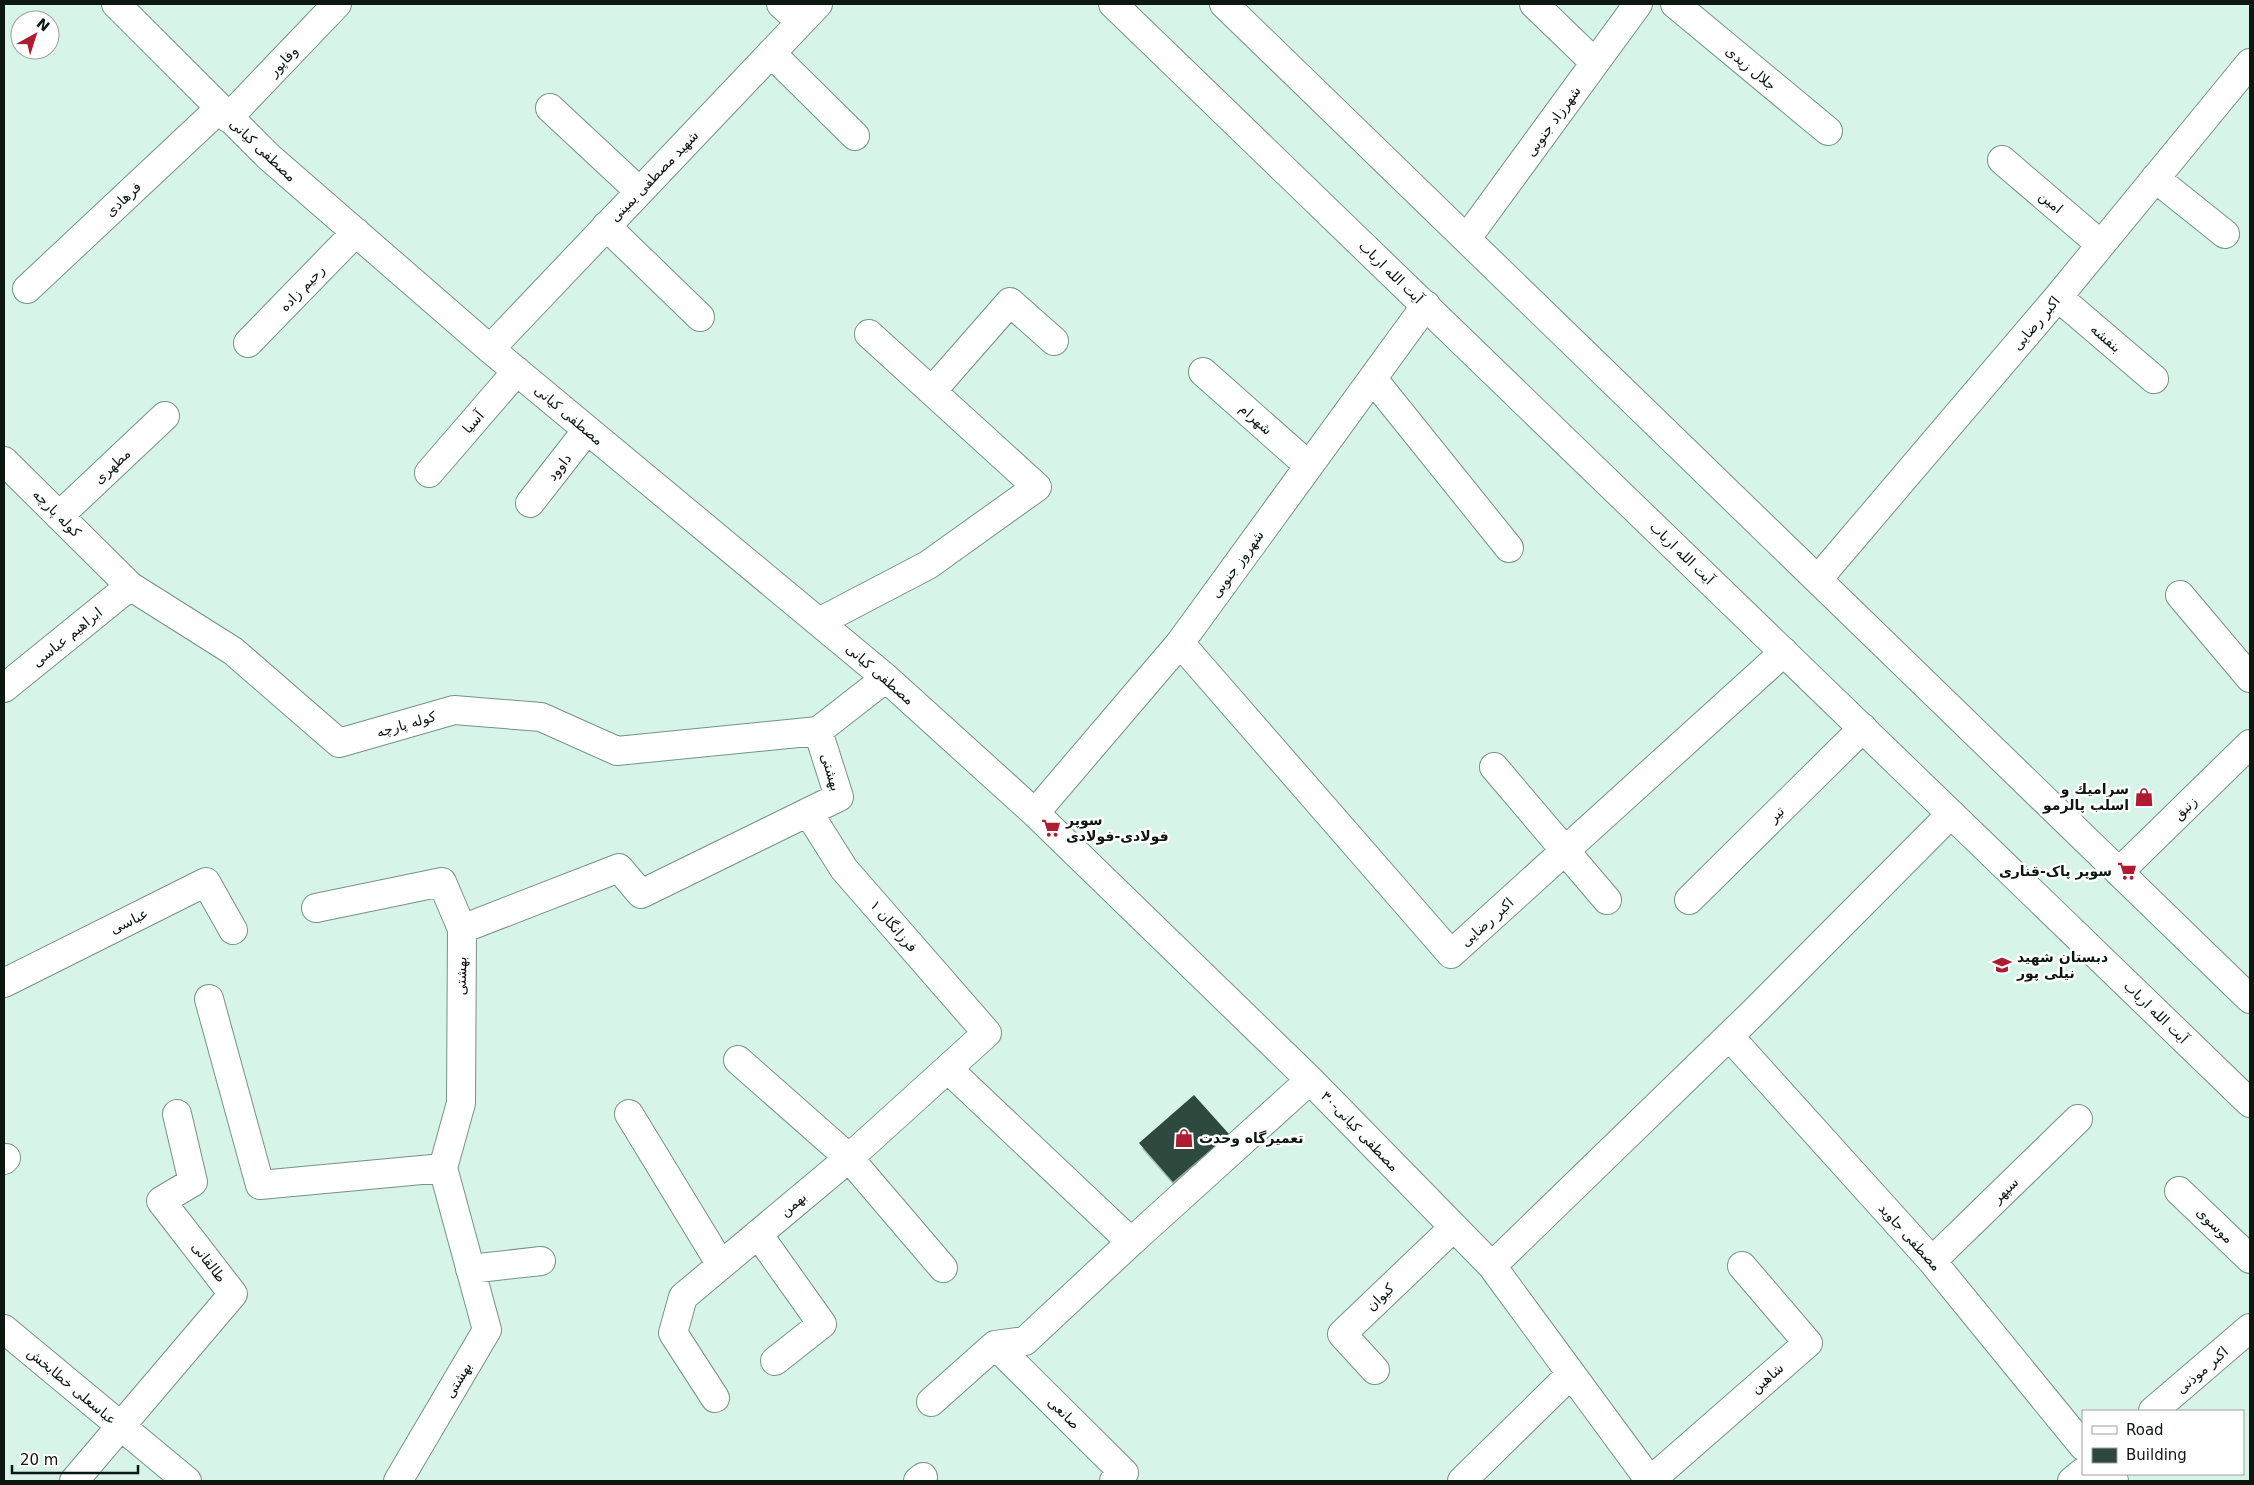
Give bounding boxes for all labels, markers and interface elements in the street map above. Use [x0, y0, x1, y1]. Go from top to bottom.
north arrow [10, 10, 60, 60]
text: N [34, 15, 53, 35]
street label: جلال زیدی [1722, 42, 1779, 94]
street label: وفاپور [264, 43, 302, 81]
street label: شهرزاد جنوبی [1522, 83, 1585, 160]
street label: مصطفی کیانی [226, 115, 300, 185]
street label: شهید مصطفی یمینی [606, 127, 702, 226]
street label: فرهادی [102, 178, 145, 220]
street label: امین [2035, 187, 2066, 217]
street label: آیت الله ارباب [1355, 238, 1427, 308]
street label: رحیم زاده [276, 262, 328, 315]
street label: اکبر رضایی [2009, 293, 2064, 354]
street label: بنفشه [2087, 320, 2125, 356]
street label: مصطفی کیانی [531, 382, 607, 448]
street label: شهرام [1236, 400, 1276, 439]
street label: آسیا [459, 407, 488, 436]
street label: مطهری [90, 445, 134, 488]
street label: داوود [543, 450, 575, 484]
street label: کوله پارچه [29, 486, 85, 541]
street label: آیت الله ارباب [1646, 519, 1718, 589]
street label: شهروز جنوبی [1207, 527, 1268, 601]
street label: ابراهیم عباسی [29, 604, 106, 671]
street label: مصطفی کیانی [843, 640, 917, 708]
street label: کوله پارچه [374, 708, 438, 741]
street label: بهشتی [817, 751, 844, 793]
place label: سراميك و اسلب پالرمو [2042, 781, 2129, 814]
shop icon: سراميك و اسلب پالرمو [2133, 786, 2155, 808]
street label: زنبق [2170, 793, 2201, 824]
street label: تیر [1764, 803, 1788, 827]
place label: سوپر فولادی-فولادی [1065, 812, 1169, 845]
supermarket icon: سوپر فولادی-فولادی [1040, 817, 1062, 839]
supermarket icon: سوپر پاک-قناری [2116, 860, 2138, 882]
place label: سوپر پاک-قناری [1999, 863, 2112, 880]
street label: اکبر رضایی [1457, 894, 1517, 951]
street label: فرزانگان ۱ [866, 897, 921, 956]
street label: عباسی [107, 905, 151, 937]
place label: دبستان شهید نیلی پور [2016, 949, 2108, 982]
school or university icon: دبستان شهید نیلی پور [1991, 954, 2013, 976]
street label: بهشتی [453, 956, 470, 996]
street label: آیت الله ارباب [2120, 978, 2192, 1048]
street label: ۳۰-مصطفی کیانی [1318, 1088, 1402, 1174]
shop icon: تعمیرگاه وحدت [1173, 1127, 1195, 1149]
place label: تعمیرگاه وحدت [1199, 1130, 1303, 1147]
street label: سپهر [1988, 1174, 2022, 1208]
street label: بهمن [777, 1189, 810, 1220]
street label: مصطفی جاوید [1875, 1200, 1944, 1275]
street label: موسوی [2193, 1204, 2237, 1247]
street label: طالقانی [188, 1239, 230, 1285]
street label: کیوان [1363, 1280, 1398, 1315]
street label: اکبر موذنی [2173, 1343, 2232, 1398]
street label: عباسعلی خطابخش [24, 1344, 120, 1429]
street label: بهشتی [441, 1359, 476, 1401]
street label: شاهین [1747, 1359, 1787, 1397]
street label: صانعی [1045, 1394, 1083, 1432]
legend [2082, 1410, 2244, 1475]
text: Road [2126, 1421, 2164, 1439]
scale bar [12, 1442, 139, 1474]
text: Building [2126, 1446, 2187, 1464]
text: 20 m [20, 1451, 58, 1469]

